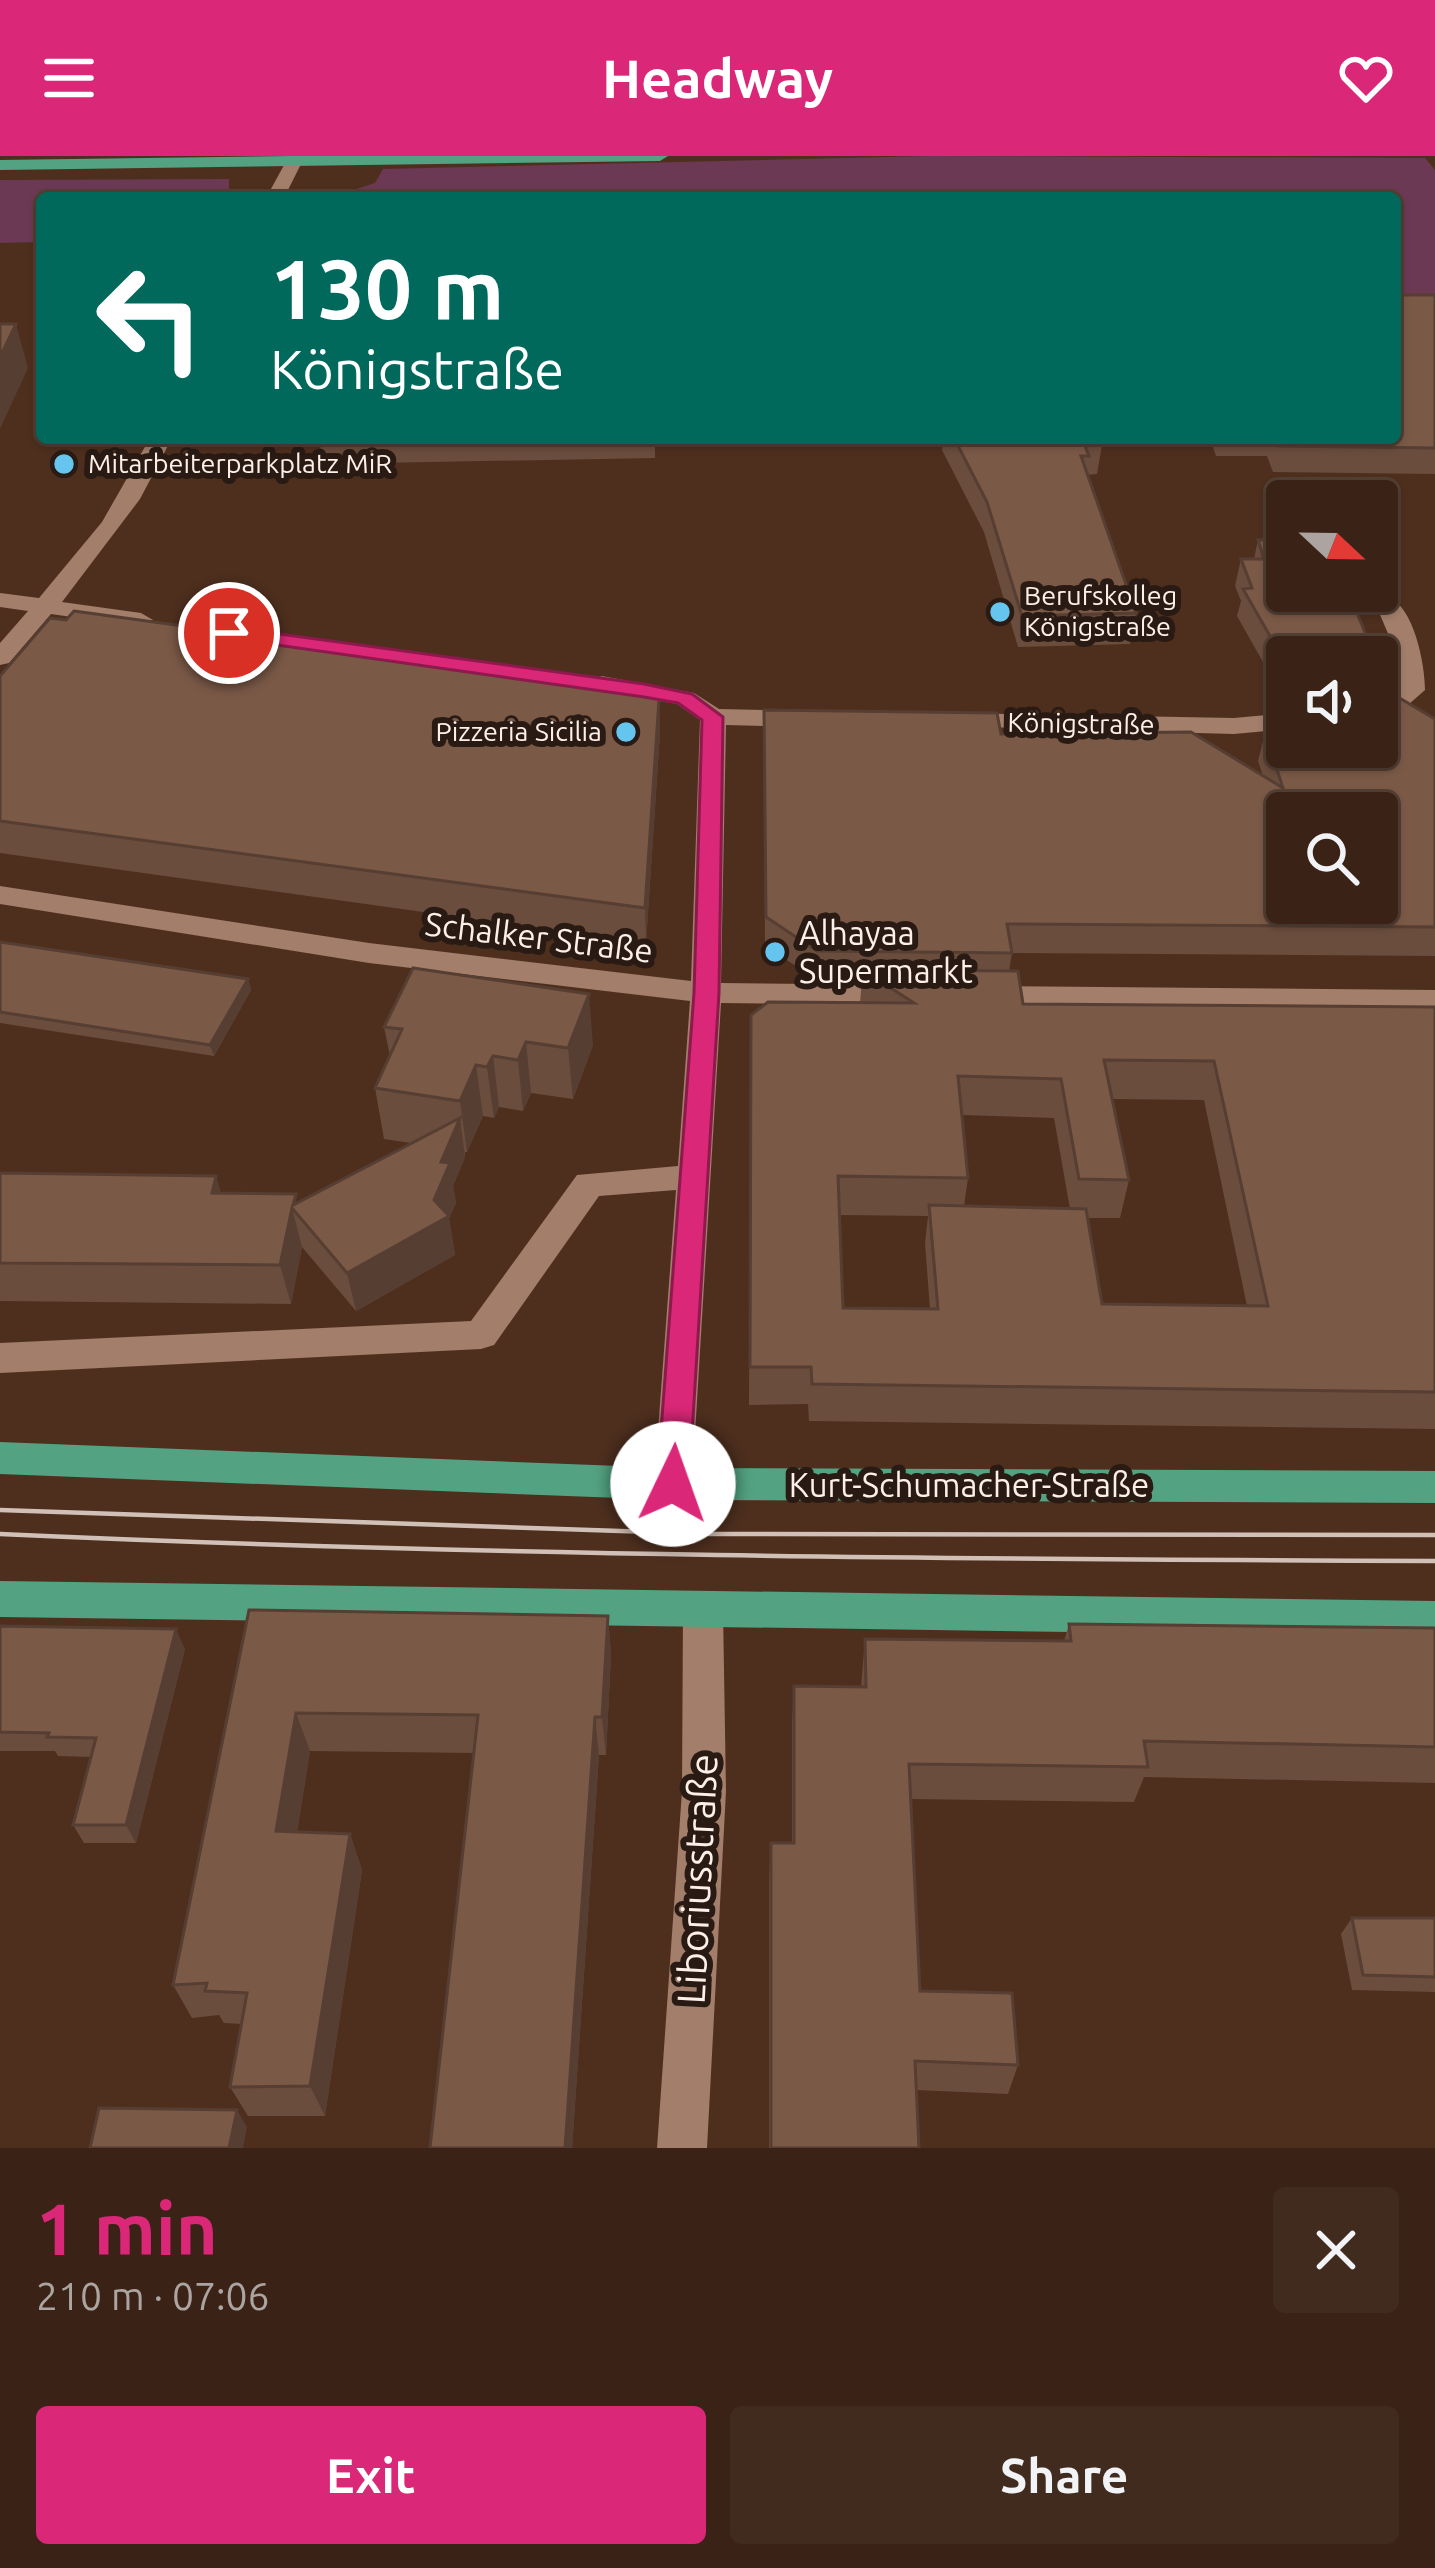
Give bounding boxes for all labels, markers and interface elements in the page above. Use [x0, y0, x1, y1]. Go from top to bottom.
icon: menu [36, 45, 102, 111]
icon: heart [1333, 45, 1399, 111]
text: Headway [602, 48, 833, 108]
icon: left [72, 240, 228, 396]
text: 130 m [270, 241, 504, 335]
text: Königstraße [270, 339, 564, 399]
place label: Mitarbeiterparkplatz MiR [88, 448, 392, 478]
marker: Mitarbeiterparkplatz MiR [51, 451, 77, 477]
north arrow [1266, 480, 1398, 612]
map controls [1266, 480, 1398, 924]
place label: Berufskolleg Königstraße [1024, 580, 1177, 641]
pin [178, 582, 280, 684]
marker: Berufskolleg Königstraße [987, 599, 1013, 625]
icon: arrive [196, 600, 262, 666]
button: sound [1266, 636, 1398, 768]
street label: Königstraße [1007, 707, 1155, 739]
place label: Pizzeria Sicilia [436, 716, 602, 746]
marker: Pizzeria Sicilia [613, 719, 639, 745]
button: search [1266, 792, 1398, 924]
street label: Schalker Straße [423, 904, 655, 969]
place label: Alhayaa Supermarkt [799, 914, 973, 989]
marker: Alhayaa Supermarkt [762, 939, 788, 965]
position arrow [610, 1421, 736, 1547]
street label: Kurt-Schumacher-Straße [789, 1466, 1149, 1503]
street label: Liboriusstraße [668, 1753, 725, 2005]
button: close [1273, 2187, 1399, 2313]
text: 1 min [36, 2188, 218, 2269]
text: 210 m · 07:06 [36, 2274, 270, 2317]
button: Exit [36, 2406, 706, 2544]
button: Share [730, 2406, 1399, 2544]

